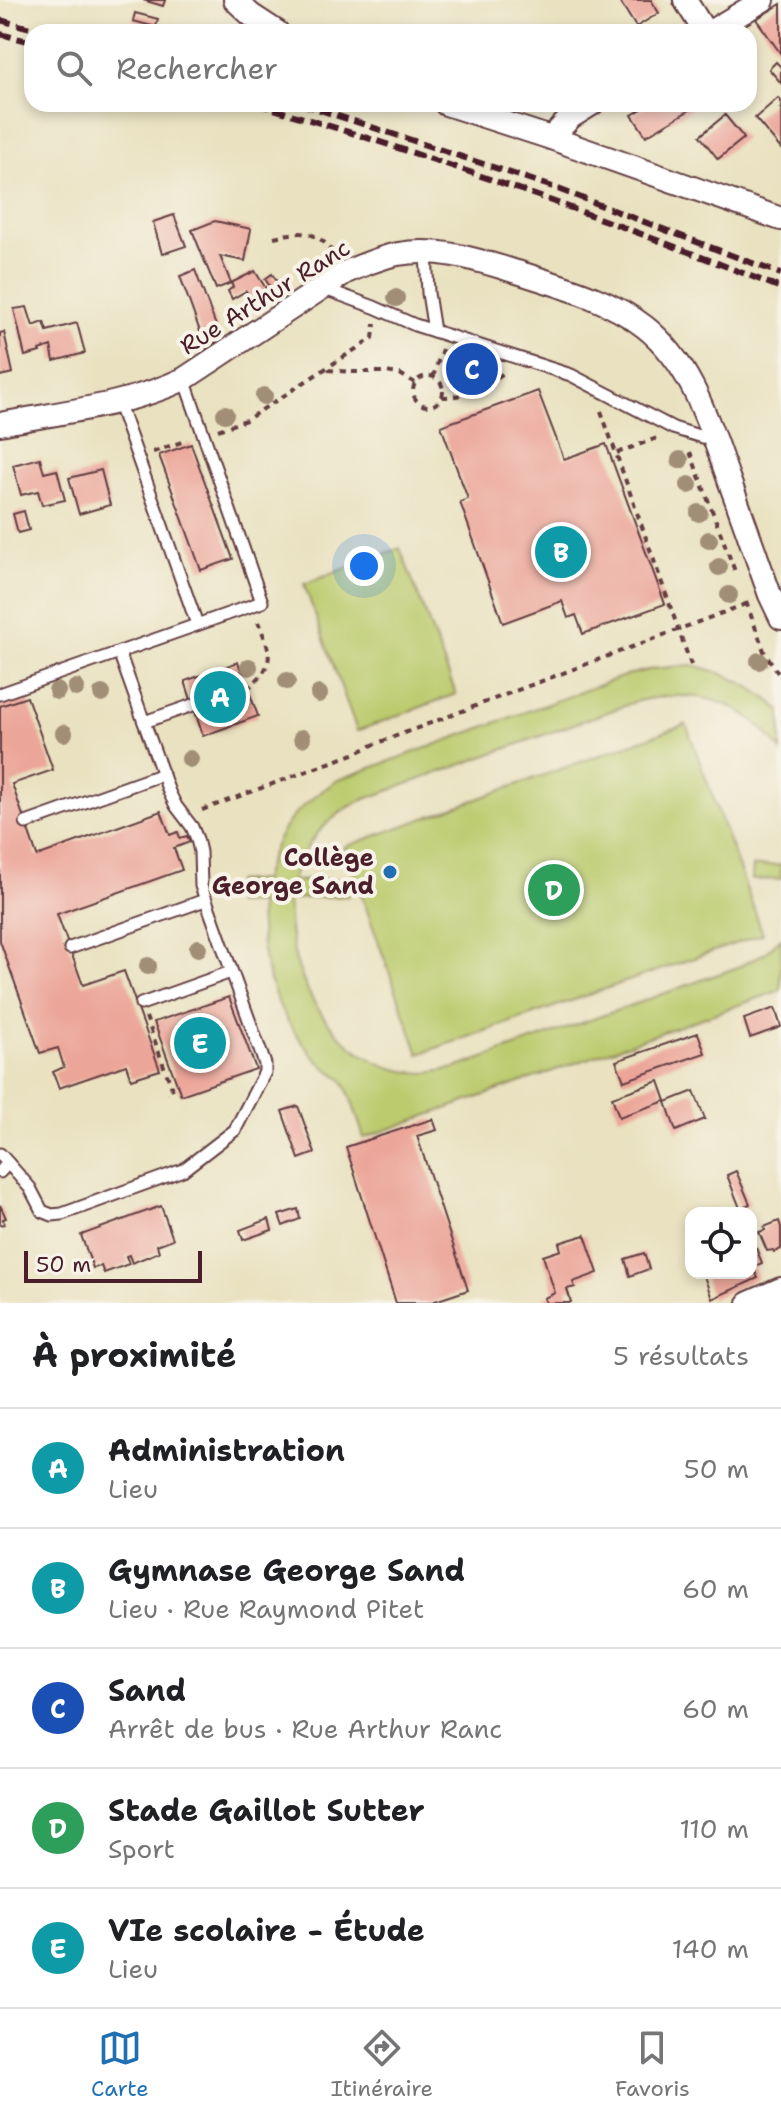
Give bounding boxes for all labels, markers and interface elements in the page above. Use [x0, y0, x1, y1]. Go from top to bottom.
search box [24, 24, 757, 112]
icon: search [52, 46, 96, 90]
text: Rechercher [116, 48, 278, 89]
street label: Rue Arthur Ranc [174, 232, 356, 362]
pin: C [446, 339, 498, 399]
pin: B [535, 522, 587, 582]
your location [344, 546, 384, 586]
pin: A [194, 667, 246, 727]
place label: Collège George Sand [212, 842, 374, 902]
pin: D [528, 860, 580, 920]
marker: Collège George Sand [381, 863, 399, 881]
pin: E [174, 1013, 226, 1073]
map controls [685, 1207, 757, 1279]
button: locate [685, 1207, 757, 1279]
scale bar [24, 1247, 202, 1283]
text: 50 m [36, 1250, 91, 1279]
text: À proximité [32, 1332, 236, 1378]
text: 5 résultats [613, 1338, 749, 1373]
text: Administration [108, 1430, 345, 1471]
text: A [48, 1451, 68, 1486]
text: 50 m [684, 1451, 749, 1486]
text: Lieu [108, 1471, 158, 1506]
text: Gymnase George Sand [108, 1550, 465, 1591]
text: B [50, 1571, 66, 1606]
text: 60 m [682, 1571, 749, 1606]
text: Lieu · Rue Raymond Pitet [108, 1591, 424, 1626]
text: Sand [108, 1670, 186, 1711]
text: C [50, 1691, 66, 1726]
text: 60 m [682, 1691, 749, 1726]
text: Arrêt de bus · Rue Arthur Ranc [108, 1711, 502, 1746]
text: Stade Gaillot Sutter [108, 1790, 425, 1831]
text: D [49, 1811, 67, 1846]
text: 110 m [679, 1811, 749, 1846]
text: Sport [108, 1831, 175, 1866]
text: VIe scolaire - Étude [108, 1910, 425, 1951]
text: E [49, 1931, 67, 1966]
text: 140 m [672, 1931, 749, 1966]
text: Lieu [108, 1951, 158, 1986]
tab: Carte [91, 2026, 149, 2103]
tab: Itinéraire [331, 2026, 433, 2103]
tab: Favoris [615, 2026, 690, 2103]

